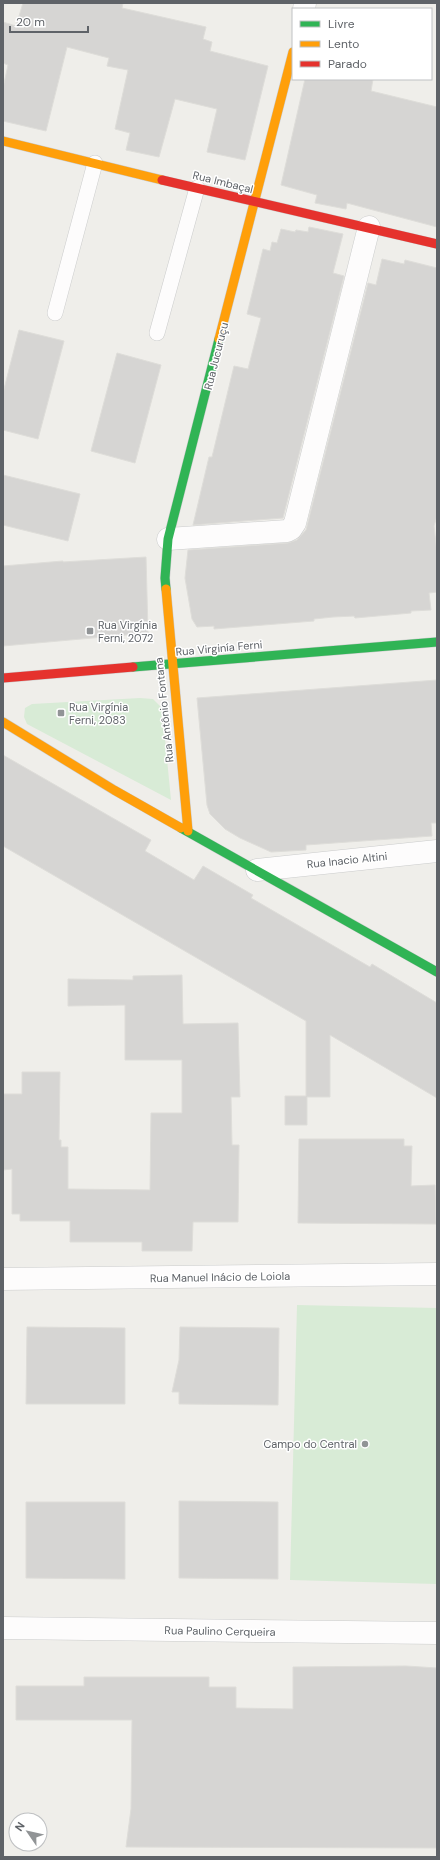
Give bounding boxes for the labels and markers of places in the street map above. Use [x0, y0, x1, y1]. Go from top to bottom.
place label: Rua Virgínia Ferni, 2072 [98, 618, 157, 645]
marker: Rua Virgínia Ferni, 2072 [85, 626, 95, 636]
place label: Rua Virgínia Ferni, 2083 [69, 700, 128, 727]
marker: Rua Virgínia Ferni, 2083 [56, 708, 66, 718]
place label: Campo do Central [263, 1437, 357, 1451]
marker: Campo do Central [360, 1439, 370, 1449]

